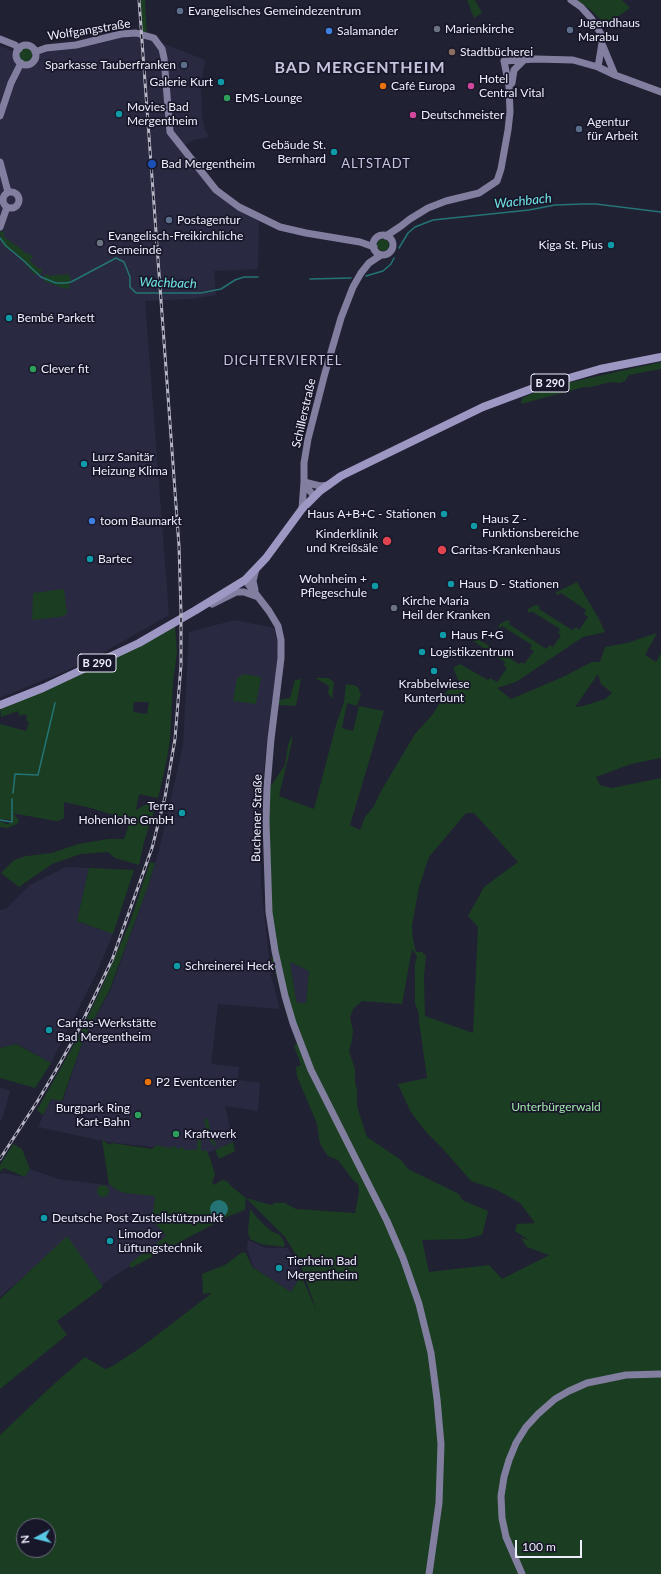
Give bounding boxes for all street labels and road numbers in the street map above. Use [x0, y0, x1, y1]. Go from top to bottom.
street label: Wolfgangstraße [47, 16, 131, 44]
road number: B 290 [531, 374, 569, 392]
street label: Schillerstraße [289, 377, 319, 449]
road number: B 290 [78, 654, 116, 672]
street label: Buchener Straße [249, 774, 265, 862]

